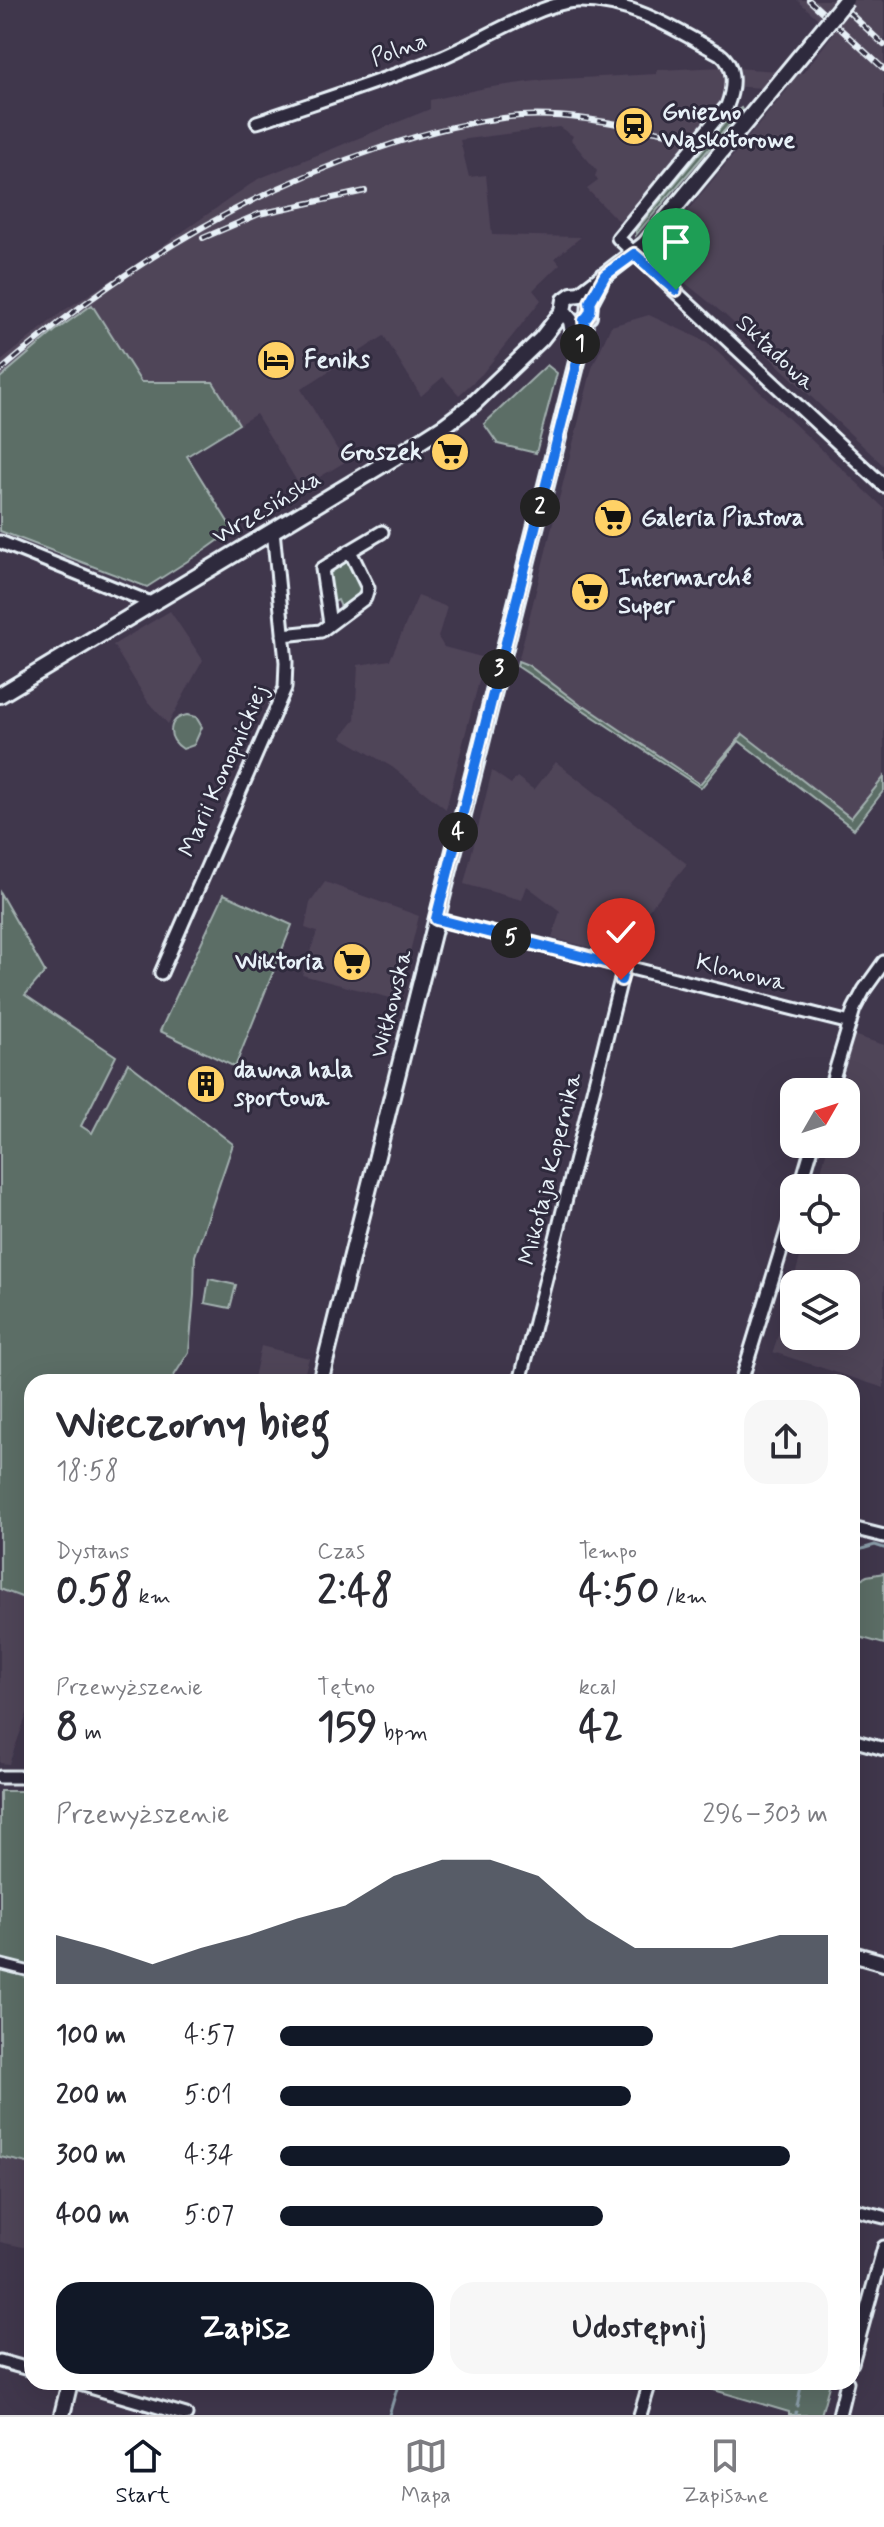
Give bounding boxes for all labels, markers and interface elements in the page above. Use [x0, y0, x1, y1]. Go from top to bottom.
street label: Polna [367, 26, 431, 74]
place label: Gniezno Wąskotorowe [661, 97, 795, 156]
station icon: Gniezno Wąskotorowe [613, 105, 655, 147]
pin [642, 208, 710, 290]
icon: arrive [654, 220, 698, 264]
street label: Składowa [729, 308, 822, 398]
pin: 1 [560, 324, 600, 364]
text: 1 [575, 330, 585, 358]
hotel icon: Feniks [255, 339, 297, 381]
place label: Feniks [304, 345, 370, 376]
supermarket icon: Groszek [429, 431, 471, 473]
place label: Groszek [340, 437, 422, 468]
street label: Wrzesińska [207, 464, 327, 552]
pin: 2 [520, 487, 560, 527]
text: 2 [535, 493, 545, 521]
supermarket icon: Galeria Piastova [592, 497, 634, 539]
place label: Galeria Piastova [641, 503, 804, 534]
place label: Intermarché Super [618, 563, 752, 622]
supermarket icon: Intermarché Super [569, 571, 611, 613]
pin: 3 [479, 649, 519, 689]
text: 3 [494, 655, 504, 683]
street label: Marii Konopnickiej [172, 680, 276, 862]
pin: 4 [438, 812, 478, 852]
text: 4 [452, 818, 464, 846]
pin [587, 898, 655, 980]
icon: check [599, 910, 643, 954]
pin: 5 [491, 918, 531, 958]
text: 5 [504, 924, 518, 952]
supermarket icon: Wiktoria [331, 941, 373, 983]
street label: Witkowska [364, 946, 421, 1062]
place label: Wiktoria [234, 947, 324, 978]
street label: Klonowa [693, 947, 790, 999]
place label: dawna hala sportowa [233, 1055, 353, 1114]
building icon: dawna hala sportowa [185, 1063, 227, 1105]
street label: Mikołaja Kopernika [512, 1069, 590, 1268]
north arrow [780, 1078, 860, 1158]
map controls [780, 1078, 860, 1350]
button: locate [780, 1174, 860, 1254]
button: layers [780, 1270, 860, 1350]
text: Wieczorny bieg [56, 1396, 331, 1454]
button: share [744, 1400, 828, 1484]
text: 18:58 [56, 1455, 119, 1489]
text: Dystans [56, 1538, 129, 1566]
text: Czas [317, 1538, 365, 1566]
text: Tempo [579, 1538, 637, 1566]
text: 0.58 [56, 1566, 133, 1618]
text: 2:48 [317, 1566, 393, 1618]
text: 4:50 [579, 1566, 660, 1618]
text: km [133, 1583, 171, 1611]
text: /km [660, 1583, 707, 1611]
text: Przewyższenie [56, 1674, 203, 1702]
text: Tętno [317, 1674, 375, 1702]
text: kcal [579, 1674, 616, 1702]
text: 8 [56, 1702, 79, 1754]
text: 159 [317, 1702, 378, 1754]
text: 42 [579, 1702, 623, 1754]
text: m [79, 1719, 102, 1747]
text: bpm [378, 1719, 428, 1747]
text: Przewyższenie [56, 1798, 229, 1832]
text: 296–303 m [703, 1798, 828, 1832]
text: 100 m [56, 2019, 126, 2053]
text: 4:57 [184, 2019, 235, 2053]
text: 200 m [56, 2079, 127, 2113]
text: 5:01 [184, 2079, 232, 2113]
text: 300 m [56, 2139, 126, 2173]
text: 4:34 [184, 2139, 234, 2173]
text: 400 m [56, 2199, 129, 2233]
text: 5:07 [184, 2199, 234, 2233]
button: Zapisz [56, 2282, 434, 2374]
button: Udostępnij [450, 2282, 828, 2374]
tab: Start [116, 2434, 170, 2510]
tab: Mapa [401, 2434, 451, 2510]
tab: Zapisane [682, 2434, 768, 2510]

